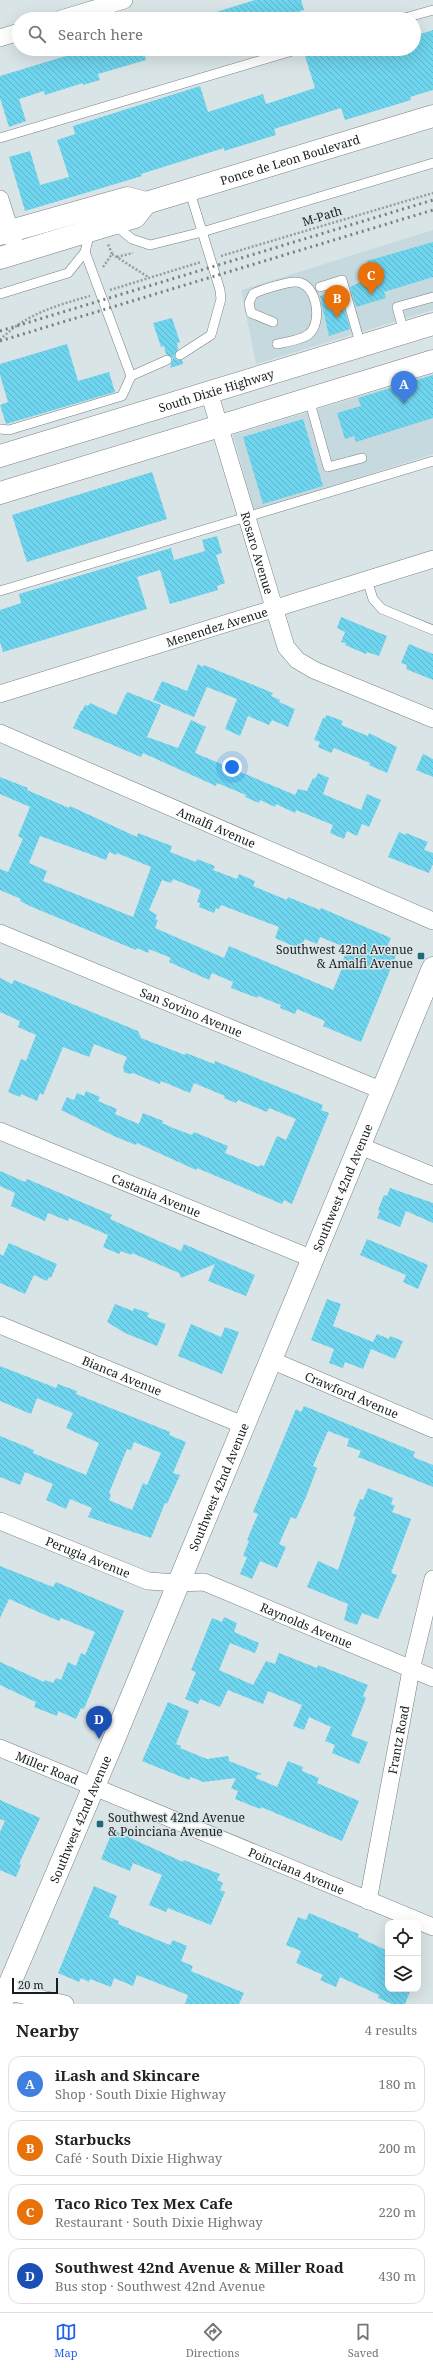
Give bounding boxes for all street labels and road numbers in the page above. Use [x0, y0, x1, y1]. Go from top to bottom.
street label: Ponce de Leon Boulevard [218, 130, 363, 189]
street label: M-Path [300, 202, 344, 230]
street label: South Dixie Highway [156, 364, 276, 416]
street label: Rosaro Avenue [237, 509, 278, 596]
street label: Menendez Avenue [164, 603, 270, 650]
street label: Amalfi Avenue [174, 802, 259, 852]
street label: San Sovino Avenue [138, 983, 245, 1041]
street label: Southwest 42nd Avenue [308, 1121, 376, 1254]
street label: Castania Avenue [109, 1169, 204, 1221]
street label: Bianca Avenue [80, 1351, 165, 1399]
street label: Crawford Avenue [302, 1367, 401, 1422]
street label: Southwest 42nd Avenue [184, 1420, 252, 1553]
street label: Perugia Avenue [43, 1532, 133, 1581]
street label: Raynolds Avenue [258, 1598, 355, 1652]
street label: Frantz Road [383, 1703, 413, 1775]
street label: Miller Road [13, 1747, 82, 1788]
street label: Southwest 42nd Avenue [45, 1753, 115, 1886]
street label: Poinciana Avenue [246, 1843, 347, 1898]

